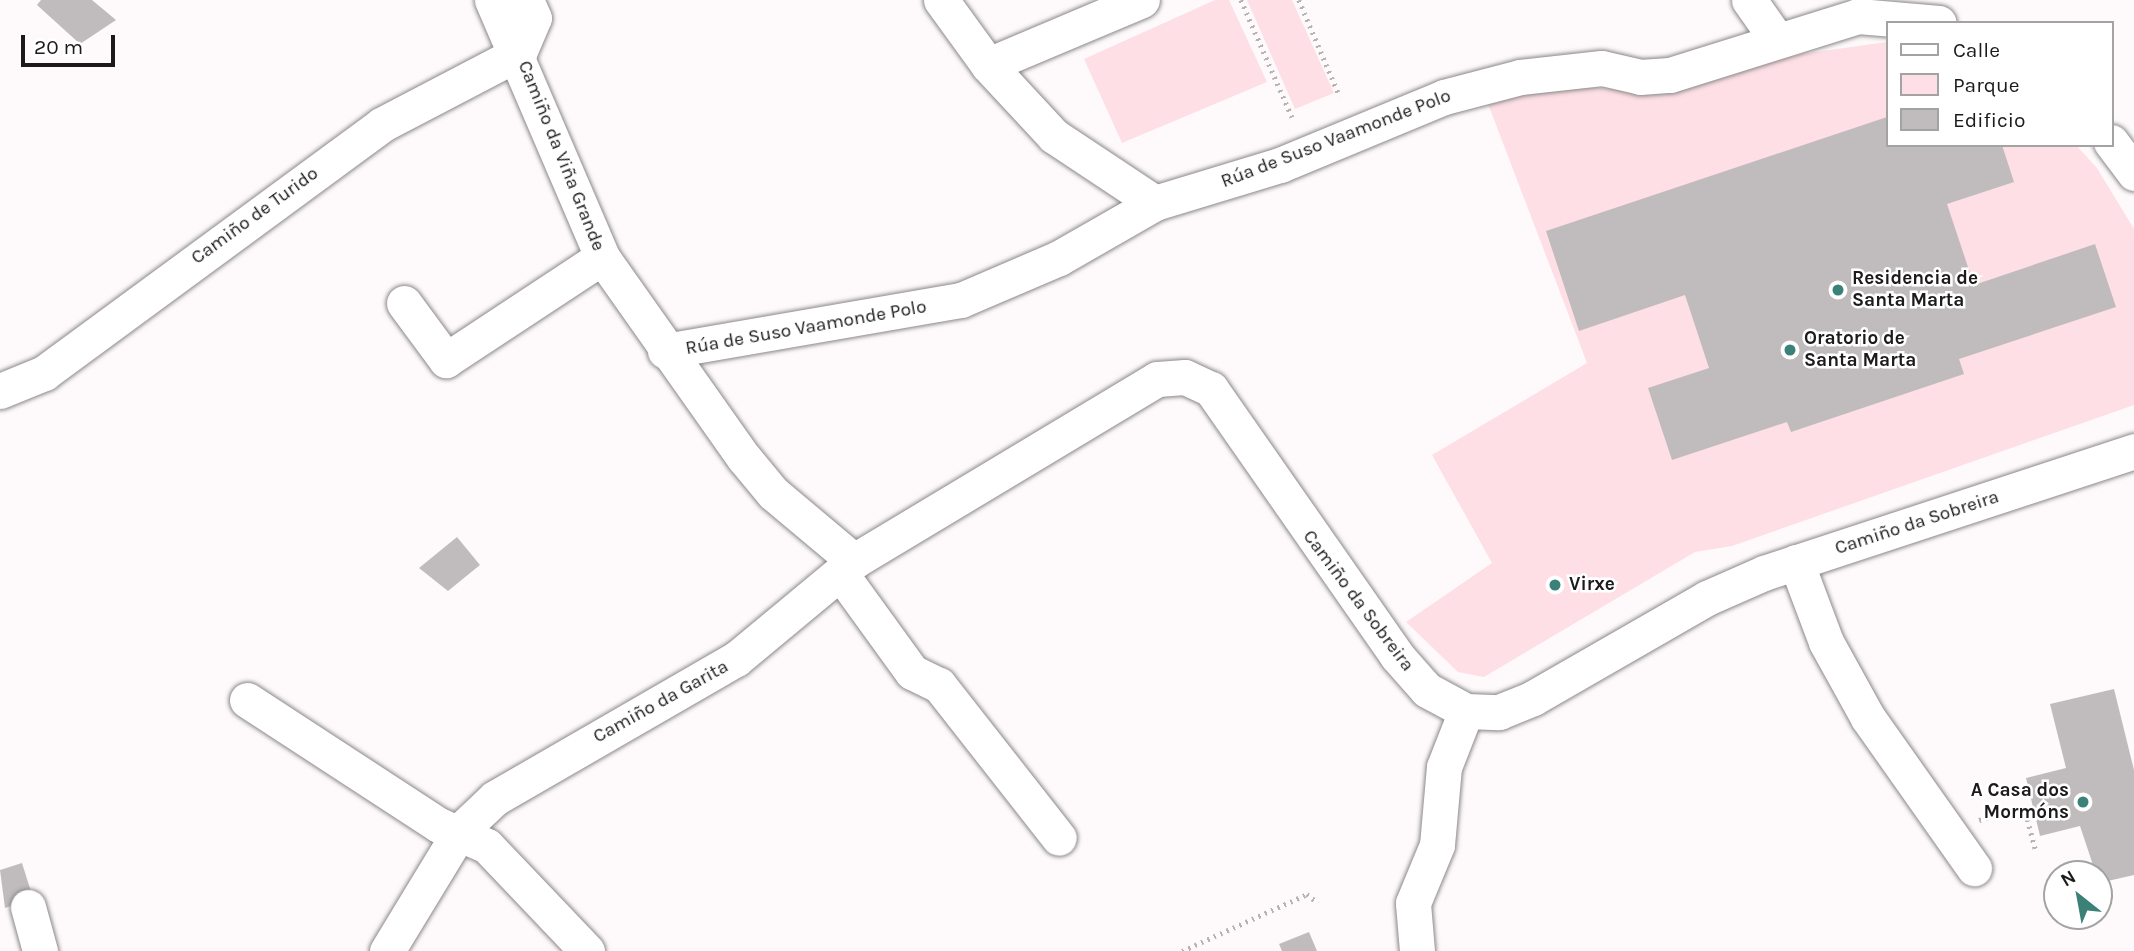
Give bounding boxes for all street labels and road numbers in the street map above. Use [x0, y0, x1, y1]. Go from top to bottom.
street label: Camiño da Viña Grande [512, 58, 610, 254]
street label: Rúa de Suso Vaamonde Polo [1218, 85, 1454, 193]
street label: Camiño de Turido [187, 162, 323, 270]
street label: Rúa de Suso Vaamonde Polo [684, 296, 928, 360]
street label: Camiño da Sobreira [1832, 486, 2002, 560]
street label: Camiño da Sobreira [1297, 526, 1419, 676]
street label: Camiño da Garita [589, 655, 733, 749]

